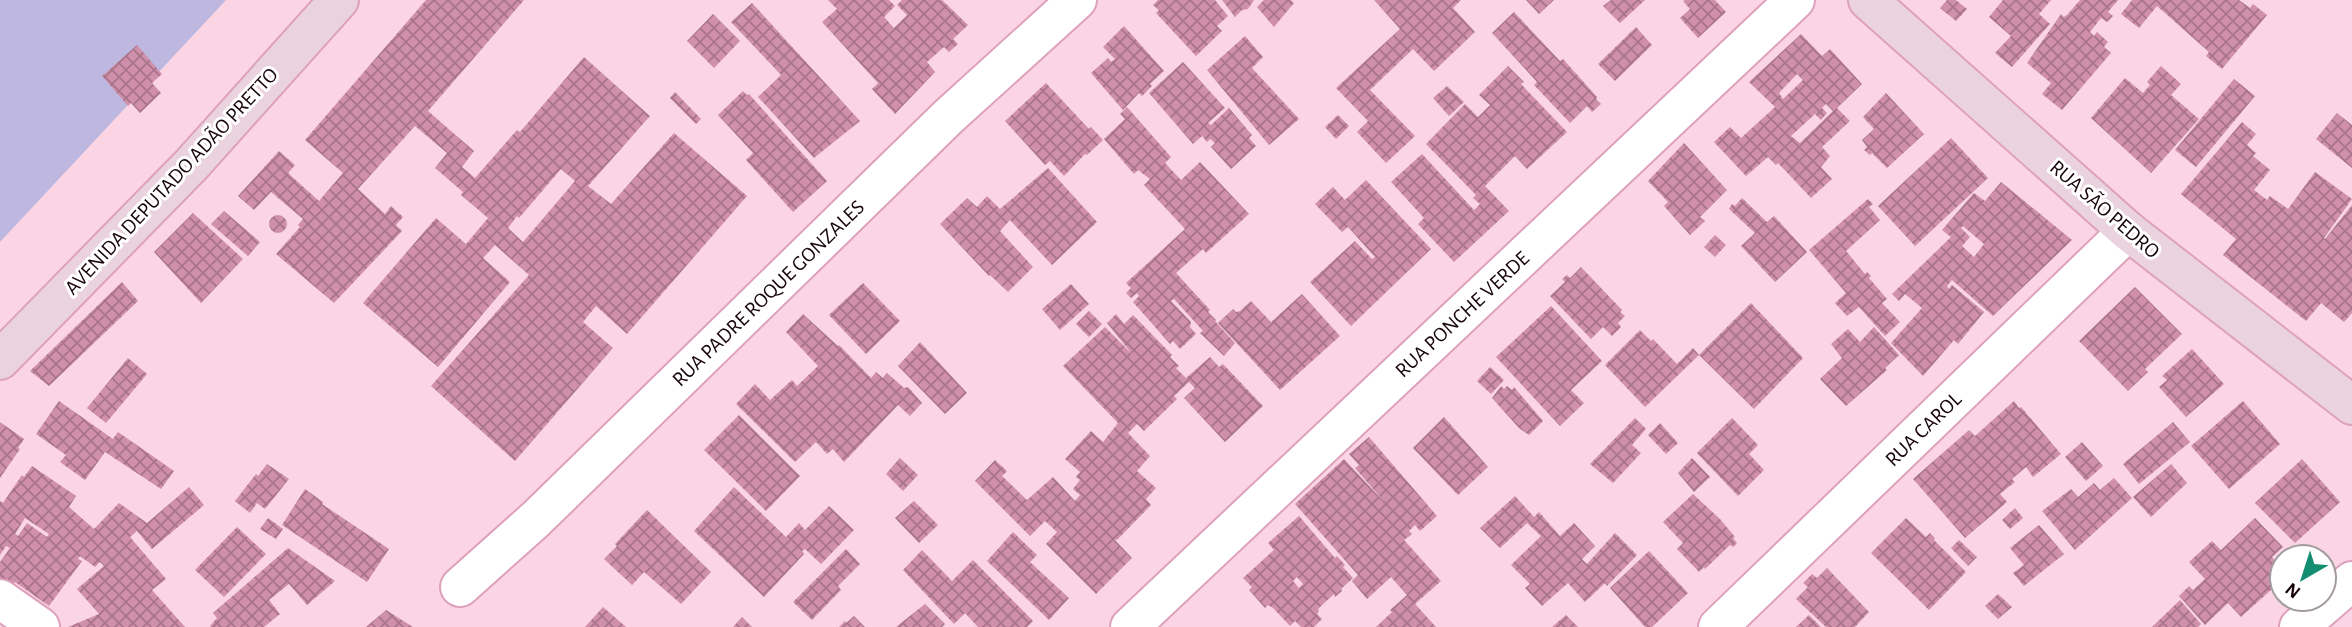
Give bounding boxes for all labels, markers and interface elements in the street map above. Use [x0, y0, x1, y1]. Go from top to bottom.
street label: AVENIDA DEPUTADO ADÃO PRETTO [59, 62, 282, 299]
street label: RUA SÃO PEDRO [2046, 155, 2165, 262]
street label: RUA PADRE ROQUE GONZALES [668, 196, 868, 390]
street label: RUA PONCHE VERDE [1392, 247, 1533, 381]
street label: RUA CAROL [1881, 388, 1965, 470]
north arrow [2268, 543, 2338, 613]
text: N [2282, 579, 2304, 602]

